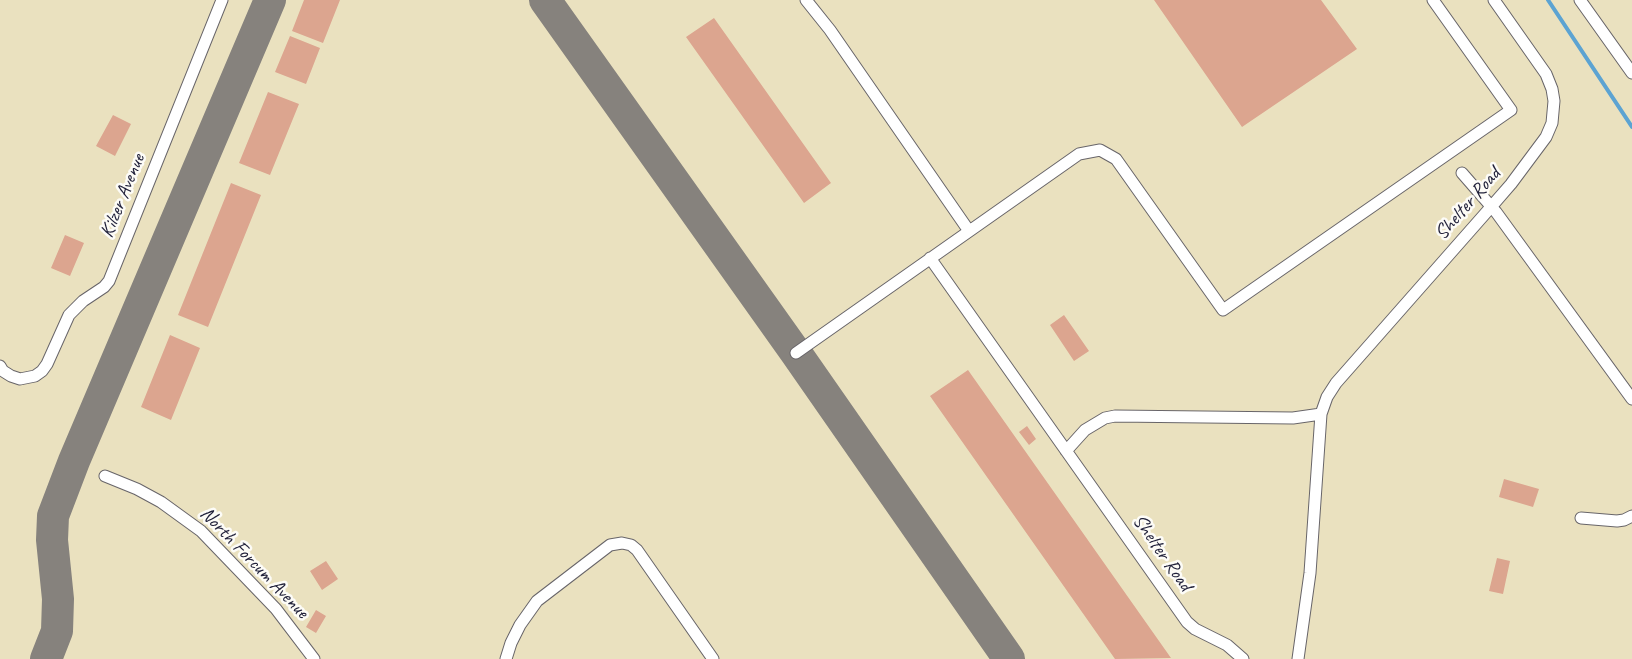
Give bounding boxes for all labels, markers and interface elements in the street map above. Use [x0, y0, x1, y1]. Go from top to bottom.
street label: Kilzer Avenue [95, 151, 151, 241]
street label: Shelter Road [1430, 163, 1506, 245]
street label: North Forcum Avenue [195, 502, 313, 624]
street label: Shelter Road [1127, 510, 1197, 596]

